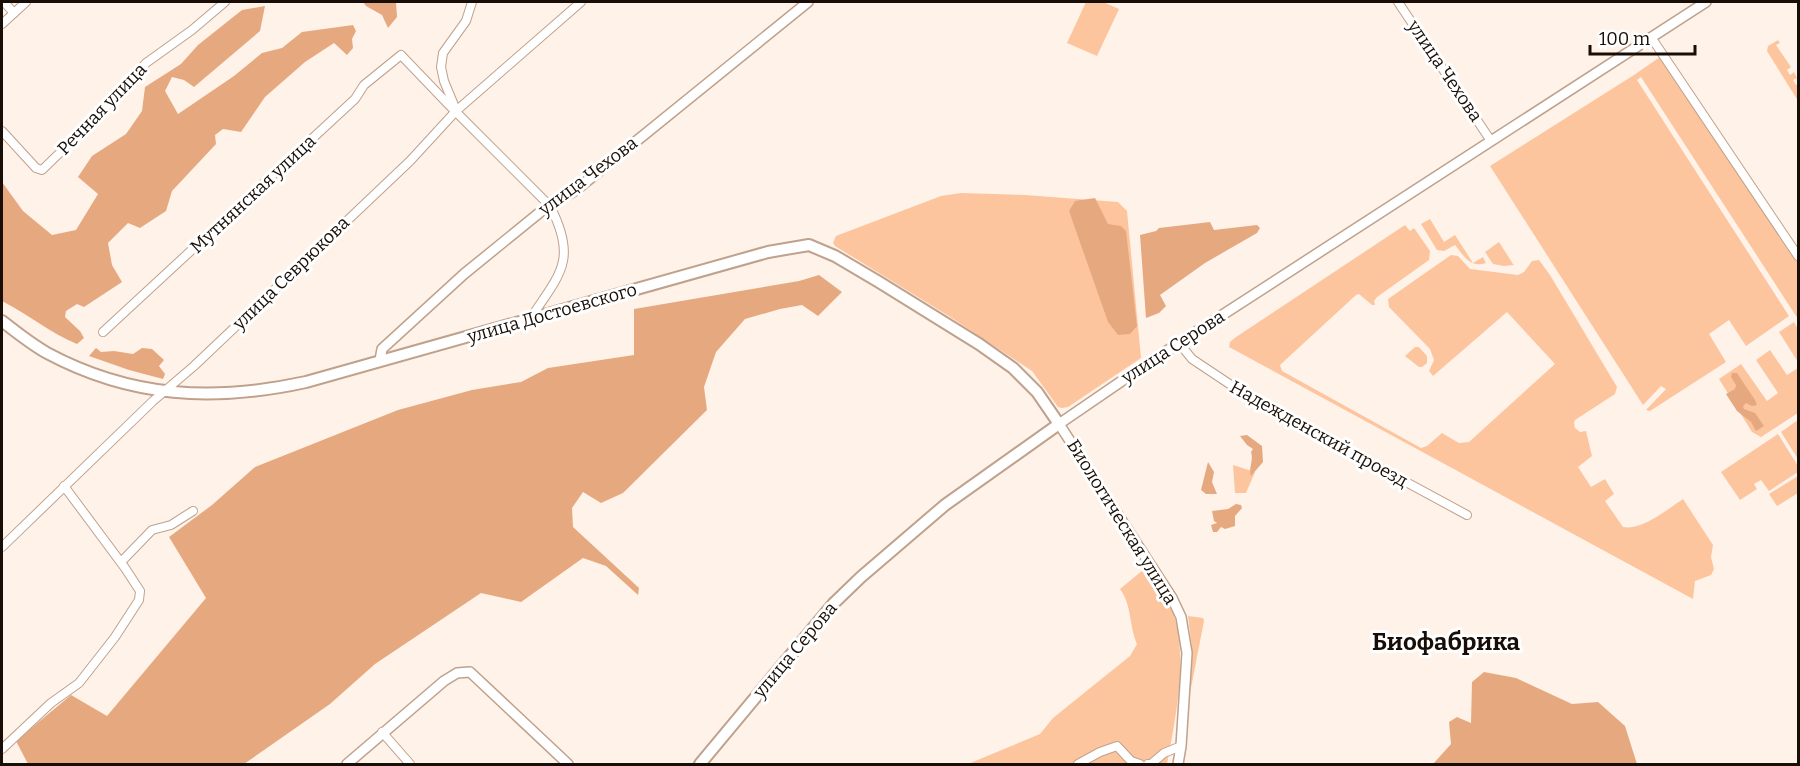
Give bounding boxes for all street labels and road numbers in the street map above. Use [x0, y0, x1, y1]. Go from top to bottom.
street label: улица Чехова [1402, 15, 1487, 126]
street label: Речная улица [53, 59, 151, 159]
street label: Мутнянская улица [186, 130, 320, 258]
street label: улица Чехова [534, 132, 642, 221]
street label: улица Севрюкова [227, 212, 354, 335]
street label: улица Достоевского [464, 278, 639, 348]
street label: улица Серова [1116, 305, 1229, 389]
street label: Надежденский проезд [1226, 376, 1412, 492]
street label: Биологическая улица [1062, 435, 1182, 609]
street label: улица Серова [748, 597, 842, 703]

